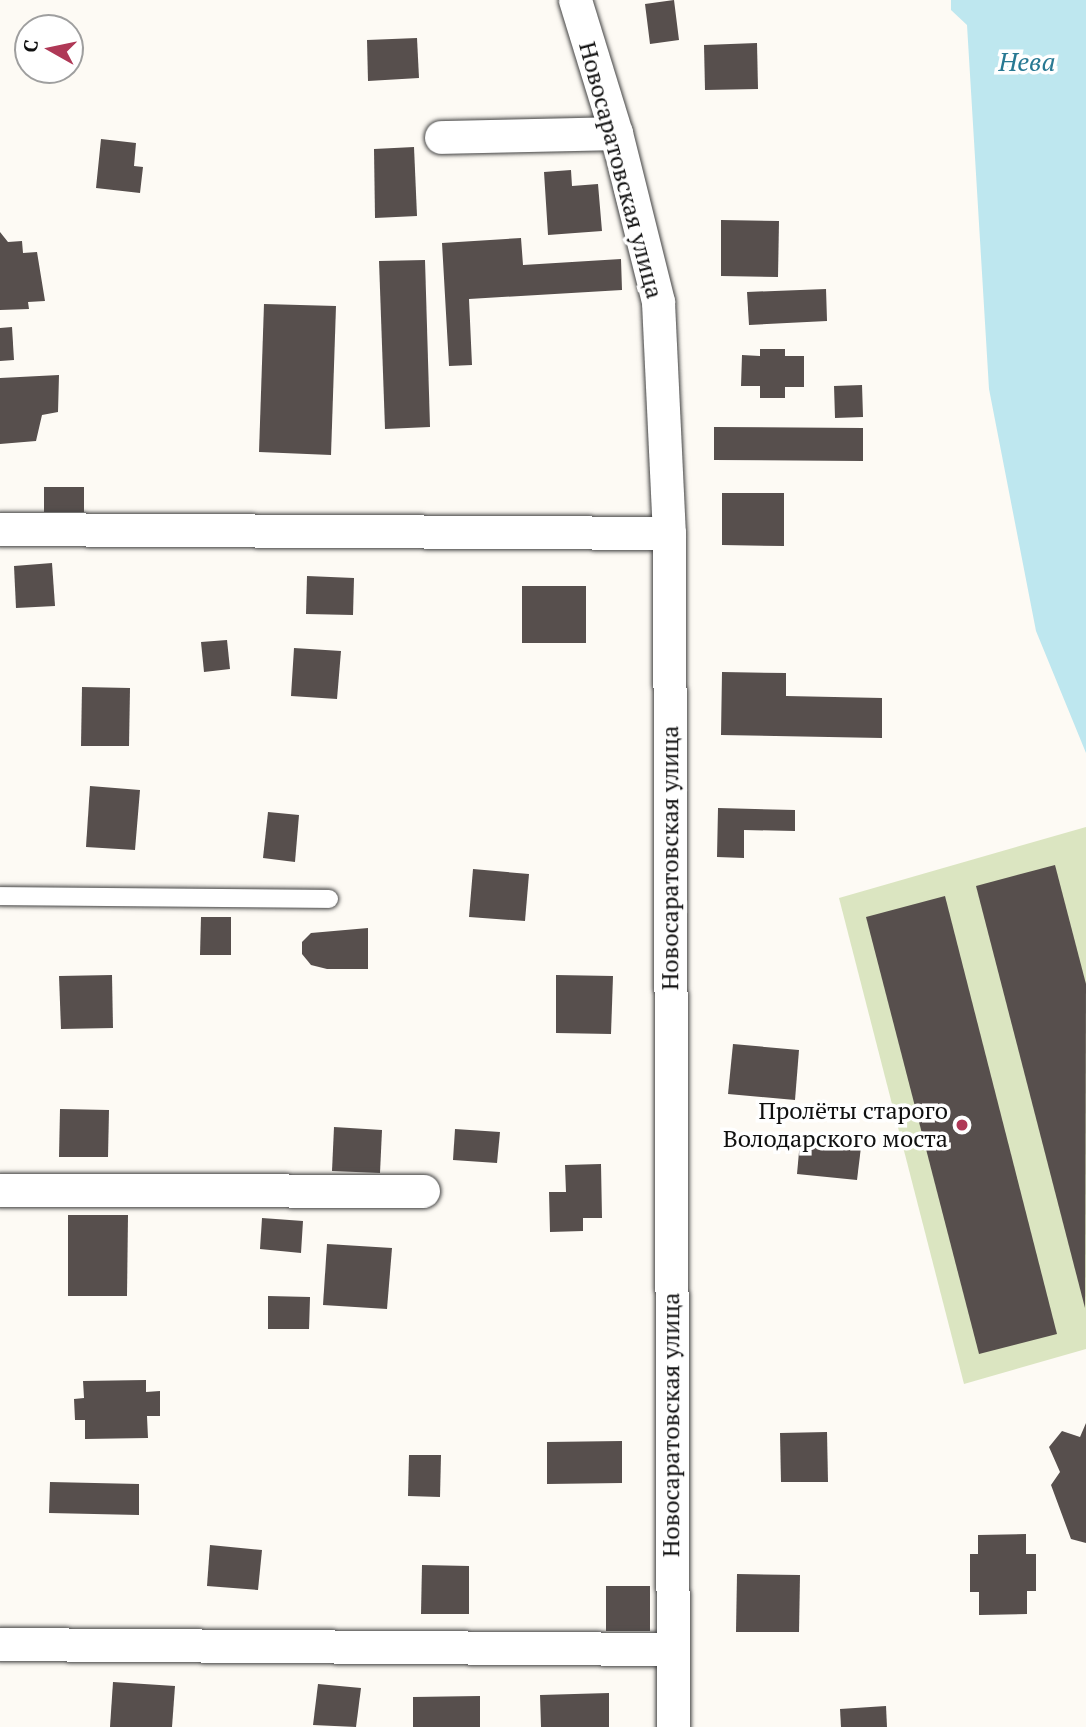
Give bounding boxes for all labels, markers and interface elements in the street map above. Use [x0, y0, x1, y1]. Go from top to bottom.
north arrow [14, 14, 84, 84]
text: С [16, 38, 43, 54]
street label: Новосаратовская улица [573, 39, 669, 301]
water label: Нева [998, 46, 1056, 78]
street label: Новосаратовская улица [656, 726, 684, 990]
place label: Пролёты старого Володарского моста [723, 1097, 948, 1153]
marker: Пролёты старого Володарского моста [954, 1117, 970, 1133]
street label: Новосаратовская улица [657, 1293, 685, 1557]

